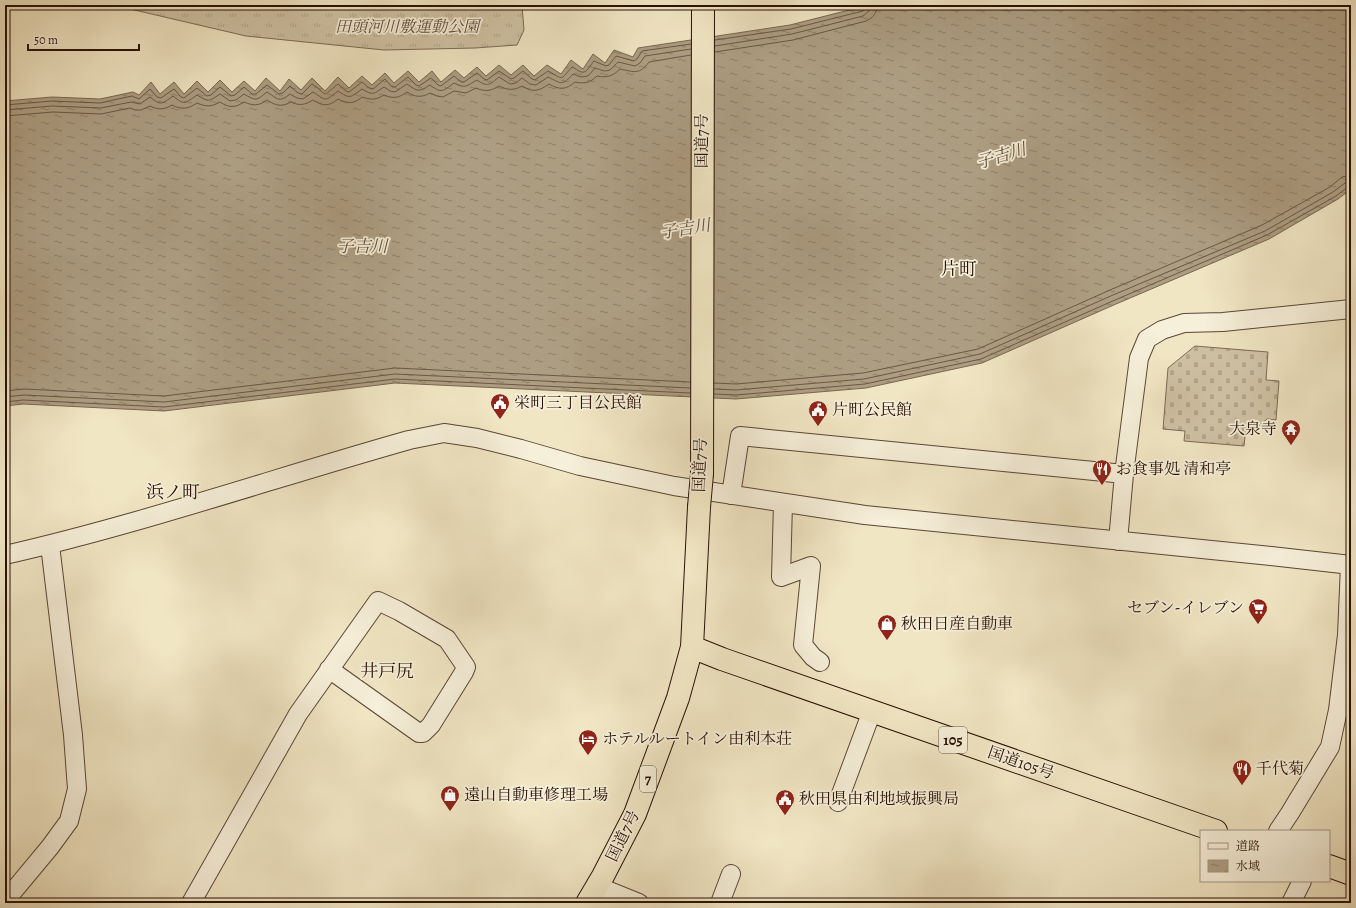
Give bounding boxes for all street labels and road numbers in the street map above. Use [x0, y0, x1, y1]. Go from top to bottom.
street label: 国道7号 [691, 114, 713, 168]
street label: 国道7号 [688, 437, 712, 493]
road number: 105 [939, 727, 967, 753]
street label: 国道105号 [985, 741, 1057, 785]
road number: 7 [640, 766, 656, 792]
street label: 国道7号 [601, 807, 645, 865]

